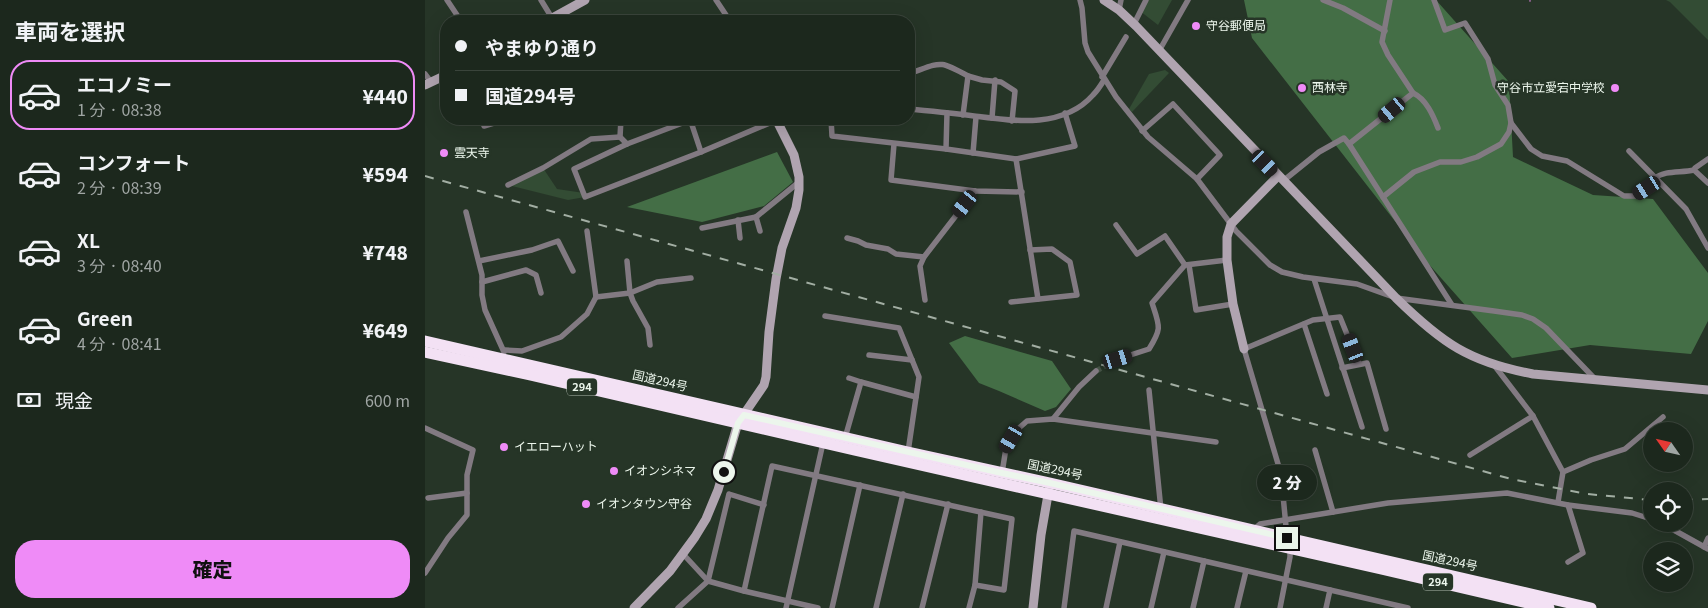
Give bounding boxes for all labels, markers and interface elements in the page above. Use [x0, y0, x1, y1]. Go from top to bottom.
text: 車両を選択 [15, 14, 125, 46]
place label: 守谷郵便局 [1206, 16, 1266, 33]
marker: 守谷郵便局 [1190, 20, 1202, 32]
text: やまゆり通り [485, 33, 599, 60]
text: エコノミー [77, 70, 172, 97]
icon: car [17, 73, 62, 118]
place label: 西林寺 [1312, 78, 1348, 95]
place label: 守谷市立愛宕中学校 [1497, 78, 1605, 95]
text: 国道294号 [485, 81, 576, 108]
text: ¥440 [362, 82, 408, 109]
marker: 西林寺 [1296, 82, 1308, 94]
marker: 守谷市立愛宕中学校 [1609, 82, 1621, 94]
car [1375, 95, 1408, 125]
text: 1 分 · 08:38 [77, 97, 162, 121]
place label: 雲天寺 [454, 143, 490, 160]
marker: 雲天寺 [438, 147, 450, 159]
car [1249, 147, 1280, 179]
text: コンフォート [77, 148, 190, 175]
icon: car [17, 151, 62, 196]
text: ¥594 [362, 160, 408, 187]
car [1630, 174, 1663, 202]
text: 2 分 · 08:39 [77, 175, 162, 199]
car [949, 188, 980, 220]
text: XL [77, 226, 100, 253]
icon: car [17, 229, 62, 274]
text: ¥748 [362, 238, 408, 265]
text: 3 分 · 08:40 [77, 253, 162, 277]
text: Green [77, 304, 133, 331]
icon: car [17, 307, 62, 352]
text: ¥649 [362, 316, 408, 343]
text: 4 分 · 08:41 [77, 331, 162, 355]
car [1340, 331, 1365, 365]
car [1101, 347, 1134, 371]
street label: 国道294号 [631, 365, 690, 394]
road number: 294 [567, 378, 597, 396]
icon: cash [15, 386, 43, 414]
text: 現金 [55, 386, 93, 413]
text: 600 m [365, 388, 410, 412]
car [997, 422, 1024, 456]
north arrow [1643, 422, 1693, 472]
map controls [1643, 422, 1693, 592]
place label: イエローハット [514, 437, 598, 454]
marker: イエローハット [498, 441, 510, 453]
street label: 国道294号 [1026, 454, 1084, 483]
place label: イオンシネマ [624, 461, 696, 478]
route start [713, 461, 735, 483]
marker: イオンシネマ [608, 465, 620, 477]
callout: 2 分 [1257, 466, 1317, 500]
text: 2 分 [1272, 470, 1302, 494]
button: locate [1643, 482, 1693, 532]
place label: イオンタウン守谷 [596, 494, 692, 511]
marker: イオンタウン守谷 [580, 498, 592, 510]
route end [1276, 527, 1298, 549]
button: 確定 [15, 540, 410, 598]
button: layers [1643, 542, 1693, 592]
street label: 国道294号 [1421, 545, 1479, 574]
road number: 294 [1423, 574, 1453, 590]

